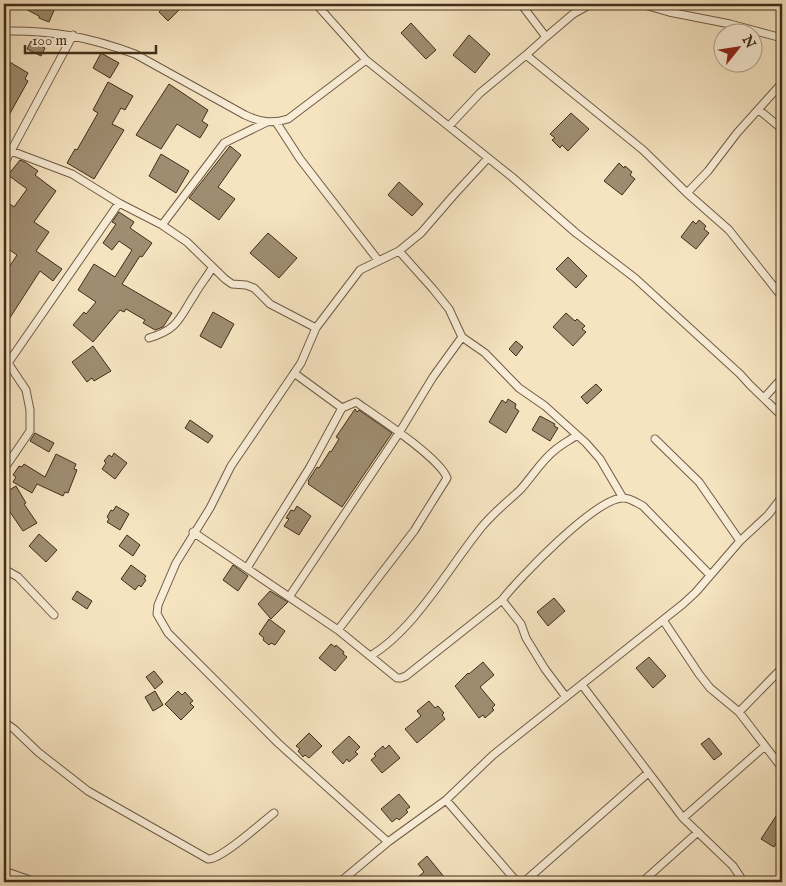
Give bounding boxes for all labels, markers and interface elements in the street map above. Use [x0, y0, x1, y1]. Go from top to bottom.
scale bar [25, 22, 156, 54]
north arrow [714, 22, 764, 72]
text: 100 m [32, 31, 68, 50]
text: N [737, 31, 759, 52]

